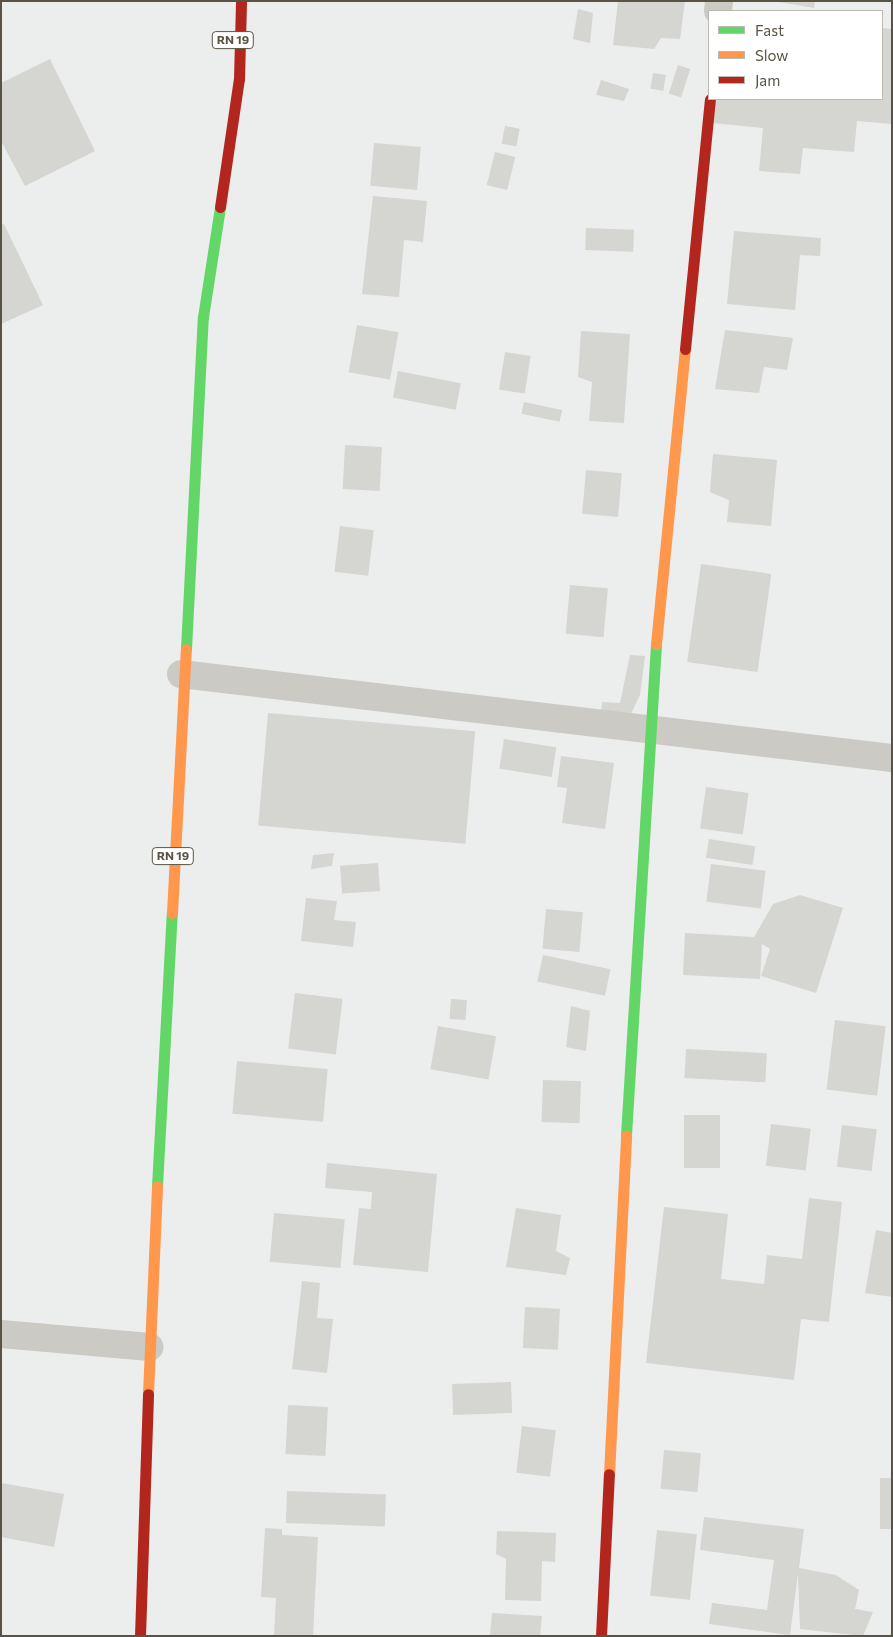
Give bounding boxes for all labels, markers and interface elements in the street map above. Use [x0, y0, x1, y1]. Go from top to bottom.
legend [708, 10, 883, 100]
text: Fast [755, 21, 784, 39]
road number: RN 19 [212, 30, 254, 50]
text: Slow [755, 46, 788, 64]
text: Jam [755, 71, 780, 89]
road number: RN 19 [152, 846, 194, 866]

